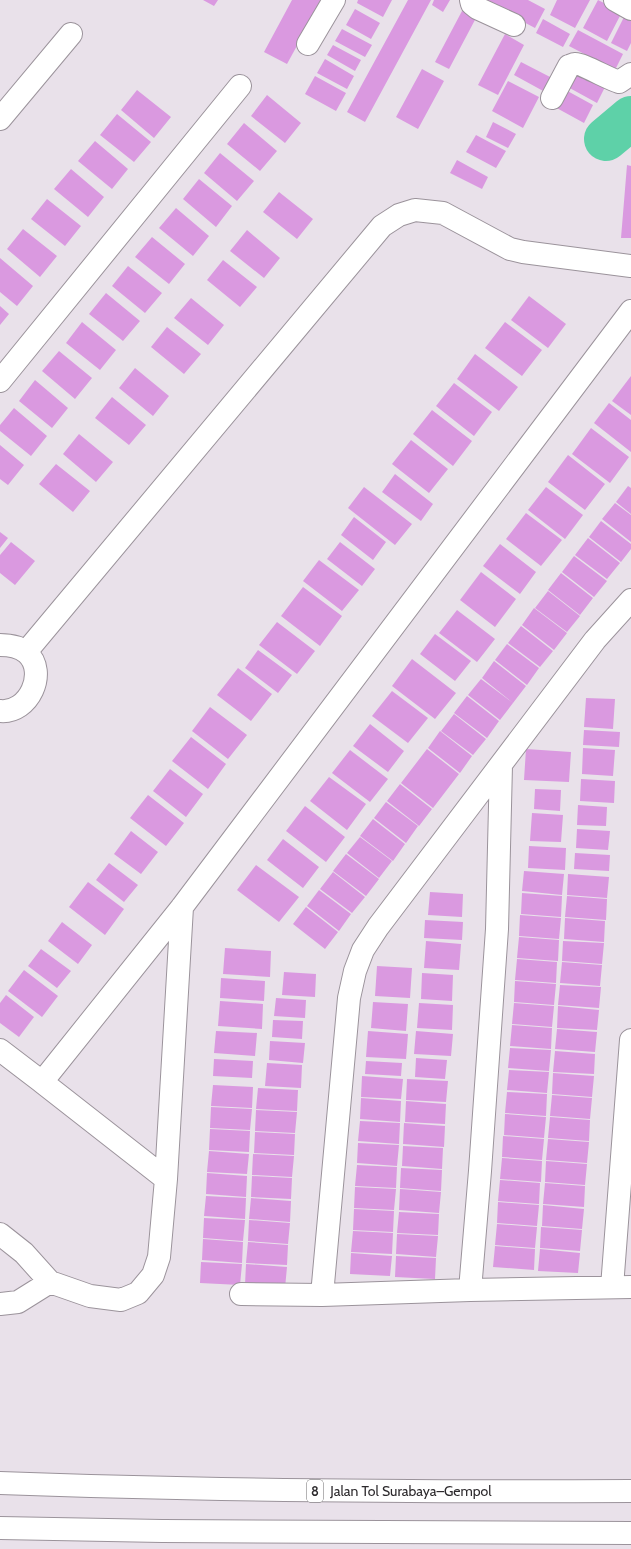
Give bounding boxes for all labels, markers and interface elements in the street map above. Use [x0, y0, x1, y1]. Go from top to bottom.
road number: 8 [307, 1480, 323, 1502]
street label: Jalan Tol Surabaya–Gempol [329, 1482, 492, 1500]

